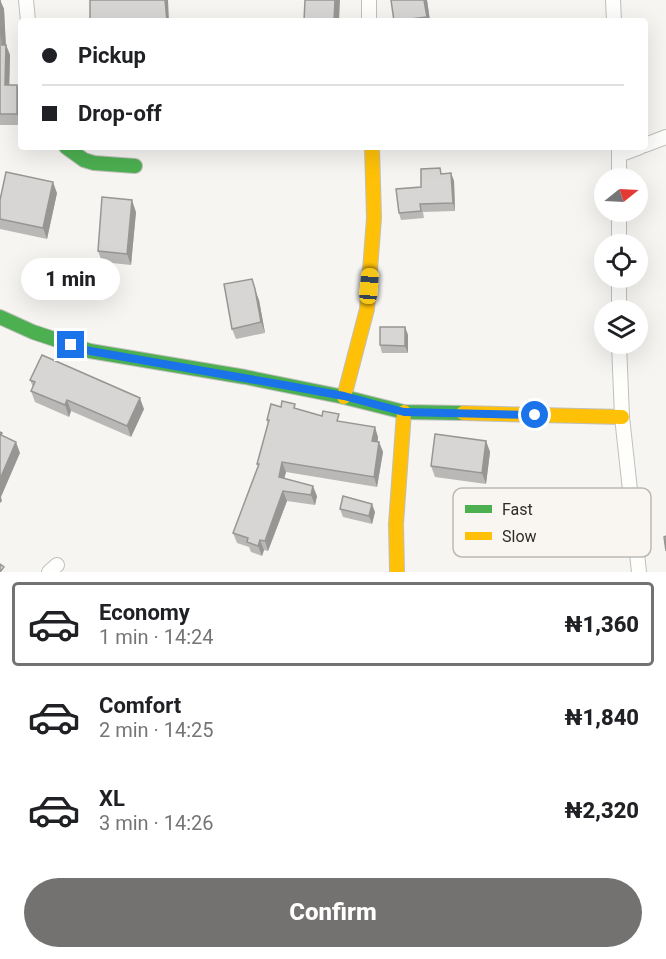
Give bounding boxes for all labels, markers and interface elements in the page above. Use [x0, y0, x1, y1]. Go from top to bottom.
text: Pickup [78, 43, 146, 68]
text: Drop-off [78, 101, 162, 126]
north arrow [594, 168, 648, 222]
map controls [594, 168, 648, 354]
button: locate [594, 234, 648, 288]
callout: 1 min [22, 258, 121, 300]
text: 1 min [45, 267, 96, 291]
car [358, 267, 380, 305]
button: layers [594, 300, 648, 354]
route end [57, 331, 84, 358]
route start [521, 401, 548, 428]
legend [453, 488, 651, 557]
text: Fast [502, 500, 533, 519]
text: Slow [502, 527, 537, 546]
icon: car [27, 597, 81, 651]
text: Economy [99, 600, 190, 625]
text: ₦1,360 [565, 612, 639, 637]
text: 1 min · 14:24 [99, 625, 214, 649]
icon: car [27, 690, 81, 744]
text: Comfort [99, 693, 181, 718]
text: ₦1,840 [565, 705, 639, 730]
text: 2 min · 14:25 [99, 718, 214, 742]
icon: car [27, 783, 81, 837]
text: XL [99, 786, 125, 811]
text: ₦2,320 [565, 798, 639, 823]
text: 3 min · 14:26 [99, 811, 214, 835]
button: Confirm [24, 878, 642, 947]

